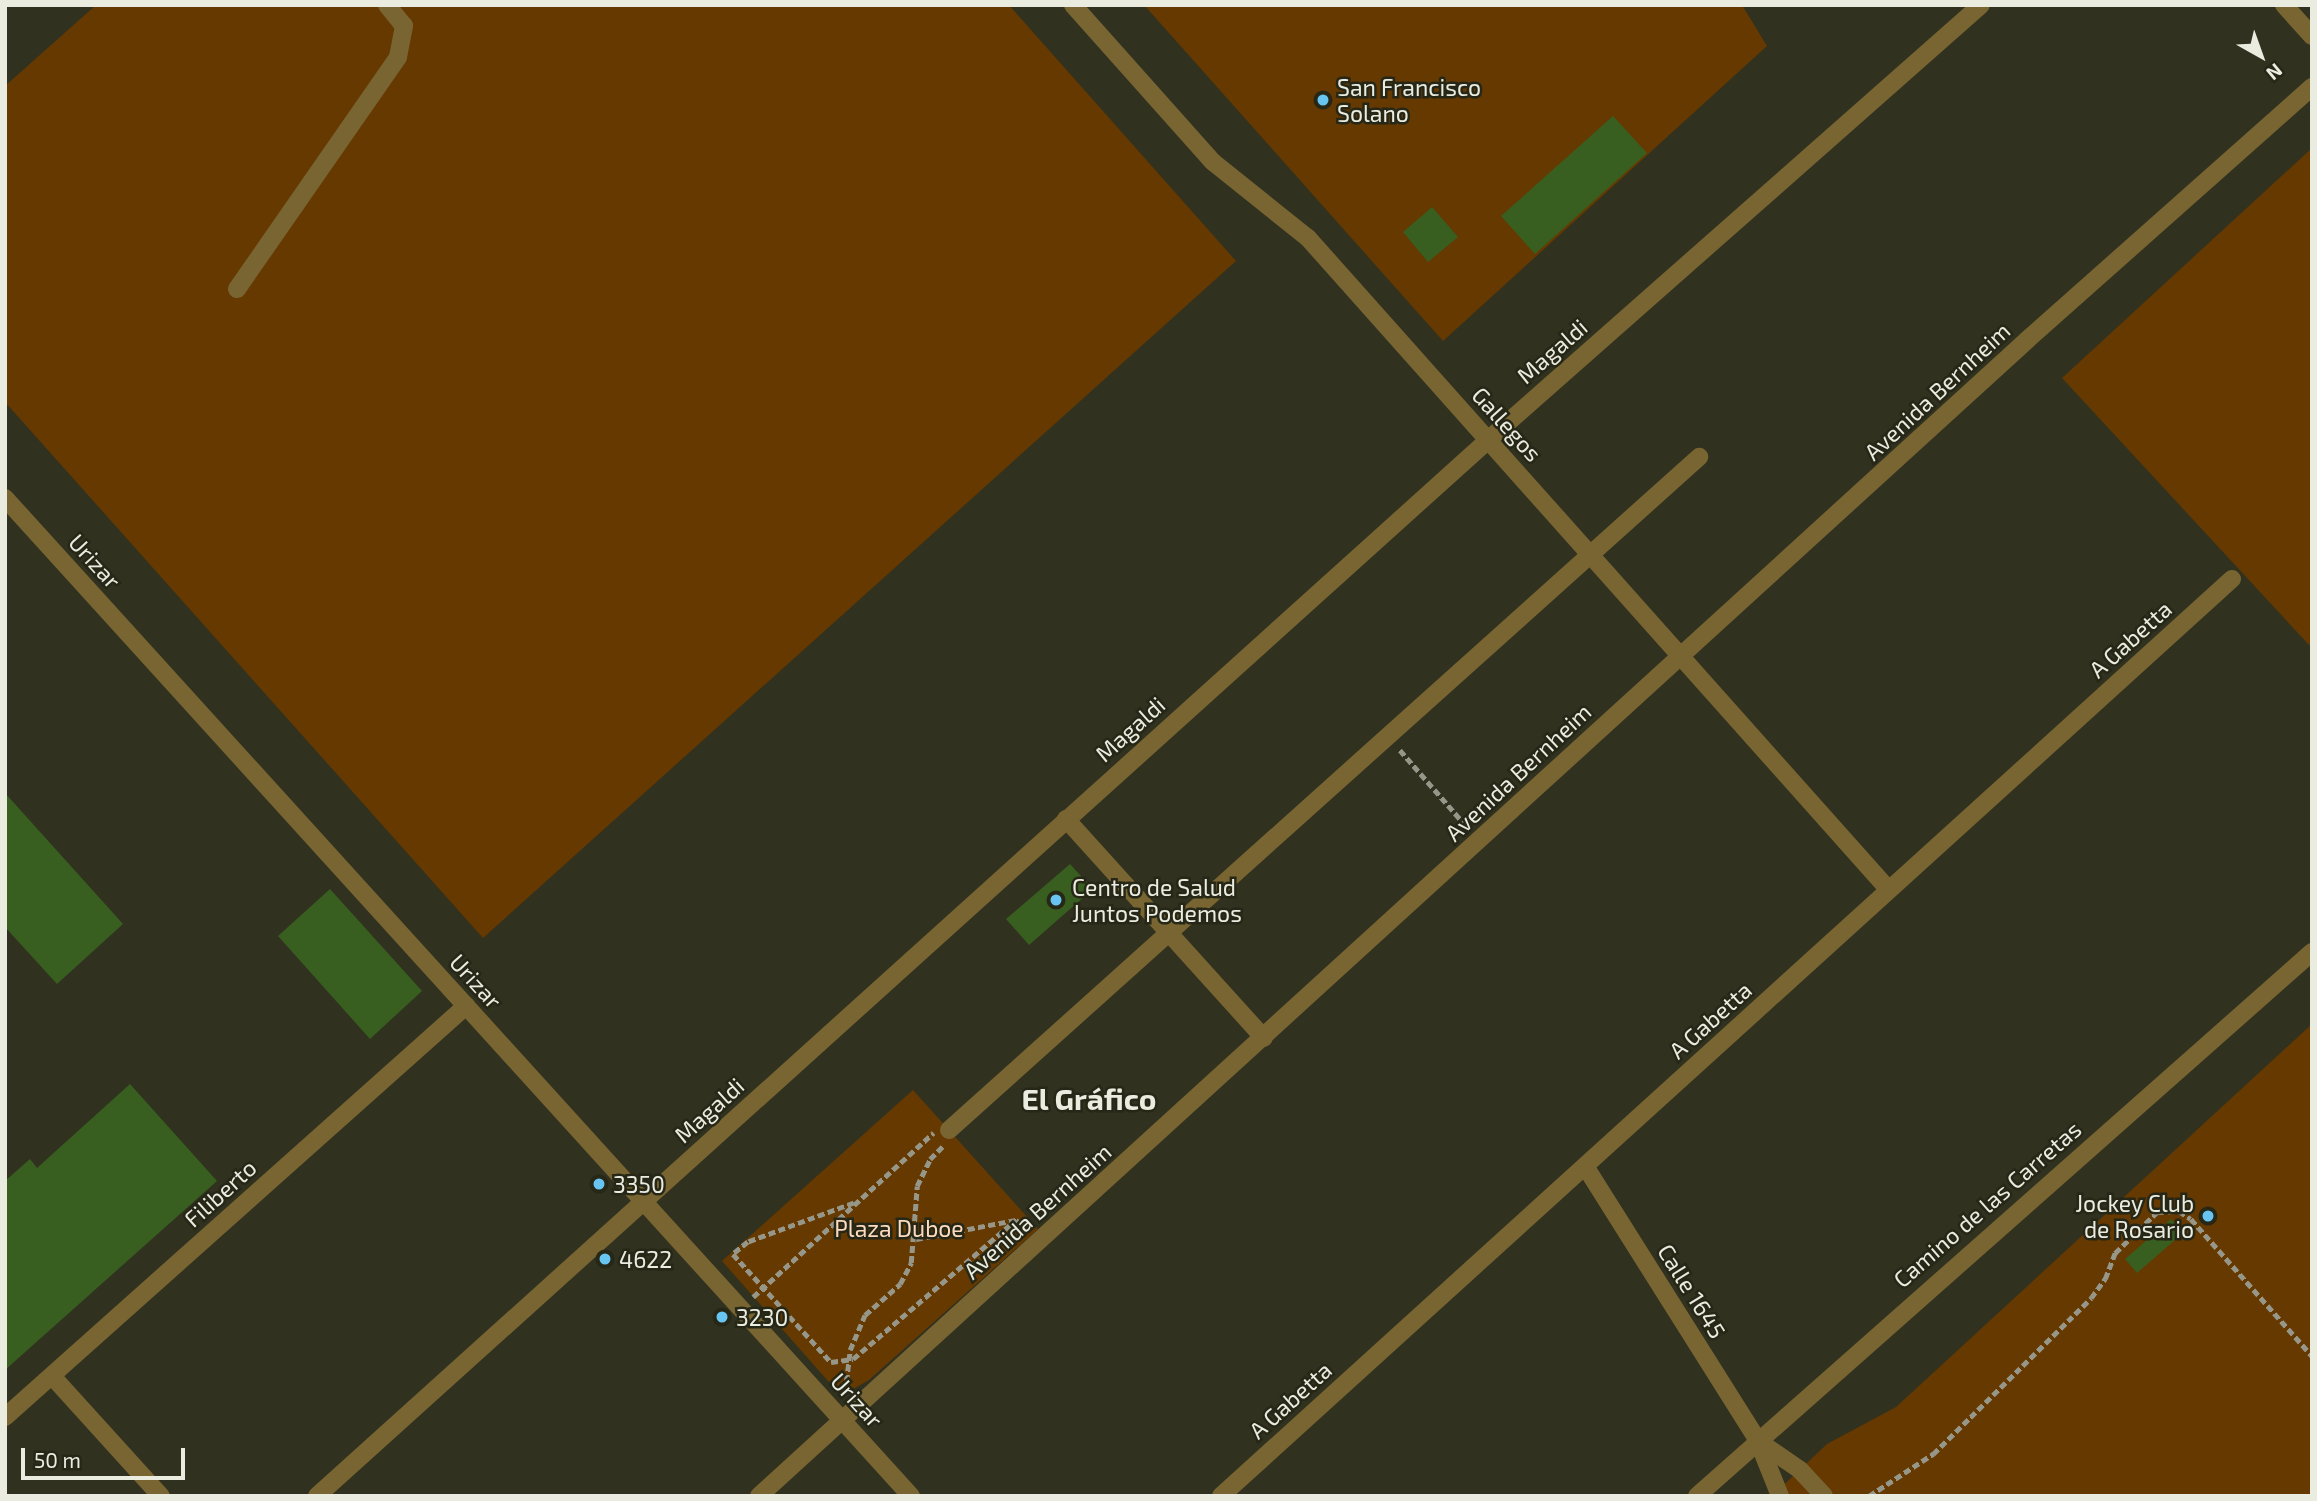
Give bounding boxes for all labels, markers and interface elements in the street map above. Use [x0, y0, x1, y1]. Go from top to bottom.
north arrow [2226, 21, 2296, 91]
text: N [2262, 59, 2287, 86]
place label: San Francisco Solano [1337, 73, 1481, 127]
marker: San Francisco Solano [1315, 92, 1331, 108]
street label: Magaldi [1511, 313, 1593, 389]
street label: Avenida Bernheim [1858, 316, 2016, 466]
street label: Gallegos [1466, 381, 1548, 467]
street label: Urizar [63, 528, 127, 594]
street label: A Gabetta [2083, 595, 2177, 683]
street label: Magaldi [1090, 691, 1170, 767]
street label: Avenida Bernheim [1439, 697, 1597, 847]
place label: Centro de Salud Juntos Podemos [1072, 873, 1242, 927]
marker: Centro de Salud Juntos Podemos [1046, 890, 1066, 910]
street label: Urizar [444, 948, 508, 1014]
street label: A Gabetta [1663, 976, 1757, 1064]
street label: Magaldi [669, 1072, 749, 1148]
district label: El Gráfico [1021, 1080, 1157, 1116]
street label: Camino de las Carretas [1888, 1115, 2086, 1293]
street label: Avenida Bernheim [958, 1138, 1116, 1284]
street label: Filiberto [178, 1154, 262, 1232]
place label: 3350 [613, 1170, 665, 1198]
marker: 3350 [591, 1176, 607, 1192]
place label: Jockey Club de Rosario [2075, 1189, 2194, 1243]
marker: Jockey Club de Rosario [2200, 1208, 2216, 1224]
park label: Plaza Duboe [834, 1214, 964, 1242]
street label: Calle 1645 [1652, 1239, 1732, 1343]
place label: 4622 [619, 1245, 672, 1273]
marker: 4622 [597, 1251, 613, 1267]
place label: 3230 [736, 1303, 788, 1331]
marker: 3230 [714, 1309, 730, 1325]
street label: A Gabetta [1243, 1356, 1337, 1444]
street label: Urizar [825, 1367, 889, 1433]
scale bar [24, 1434, 189, 1478]
text: 50 m [34, 1447, 81, 1472]

